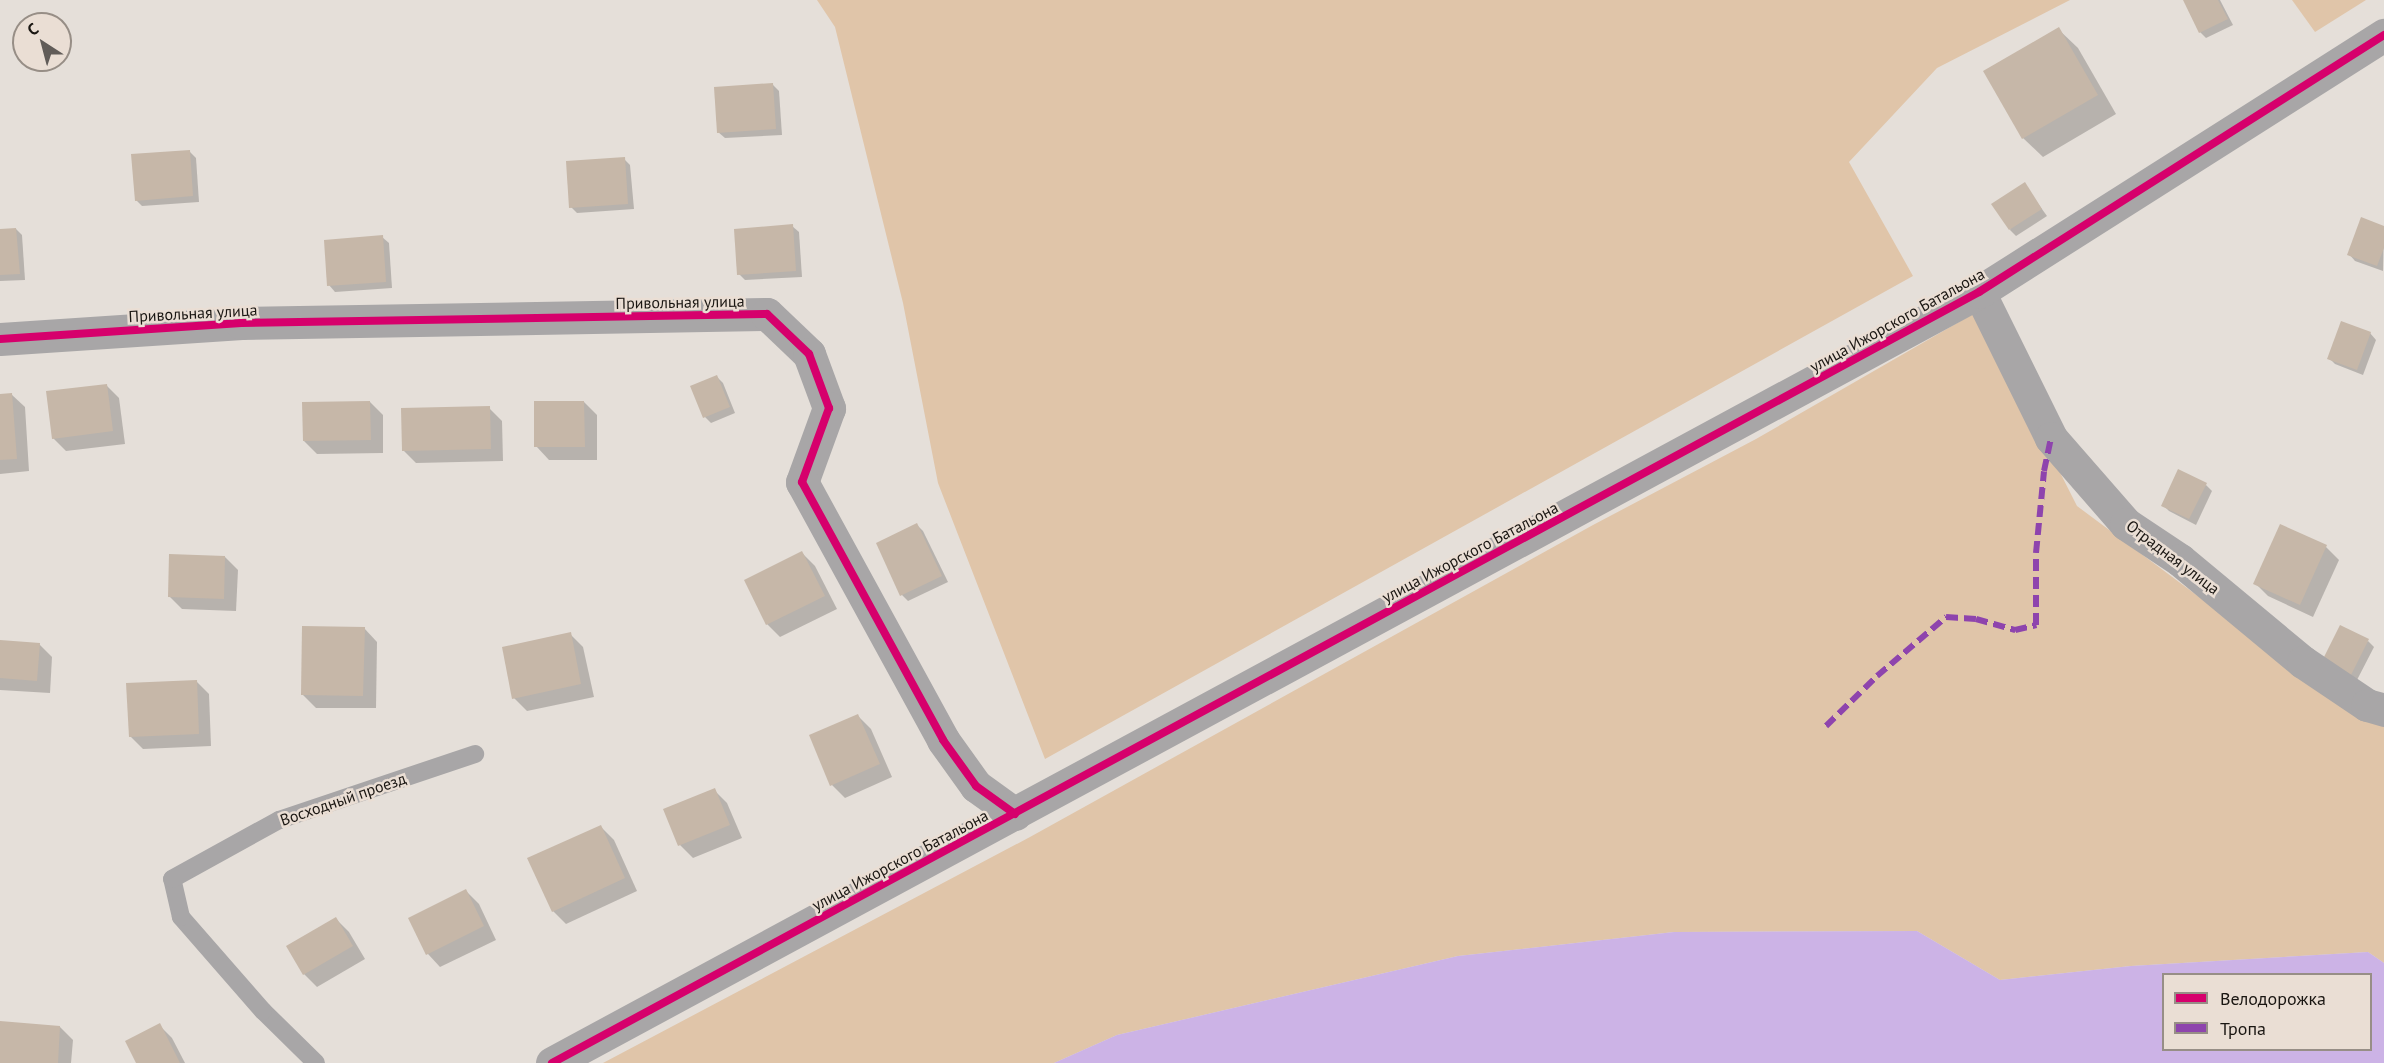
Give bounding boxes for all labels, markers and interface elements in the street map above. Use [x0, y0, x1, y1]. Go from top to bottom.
north arrow [12, 12, 72, 72]
text: С [23, 18, 42, 40]
street label: улица Ижорского Батальона [1806, 264, 1988, 376]
street label: Привольная улица [615, 291, 745, 313]
street label: Привольная улица [128, 300, 258, 326]
street label: улица Ижорского Батальона [1379, 497, 1561, 607]
street label: Отрадная улица [2123, 516, 2223, 598]
street label: Восходный проезд [278, 768, 408, 830]
street label: улица Ижорского Батальона [809, 805, 991, 915]
legend [2162, 973, 2372, 1051]
text: Велодорожка [2220, 987, 2326, 1010]
text: Тропа [2220, 1017, 2266, 1040]

